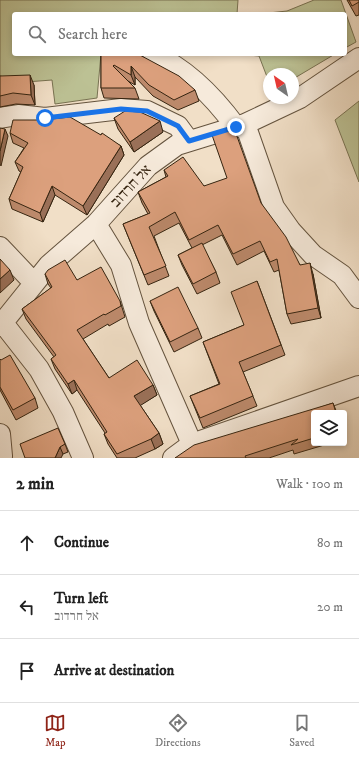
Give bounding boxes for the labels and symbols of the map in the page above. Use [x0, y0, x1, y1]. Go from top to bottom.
north arrow [263, 68, 299, 104]
route start [36, 109, 54, 127]
route end [227, 118, 245, 136]
street label: אל חרדוב [106, 161, 156, 211]

